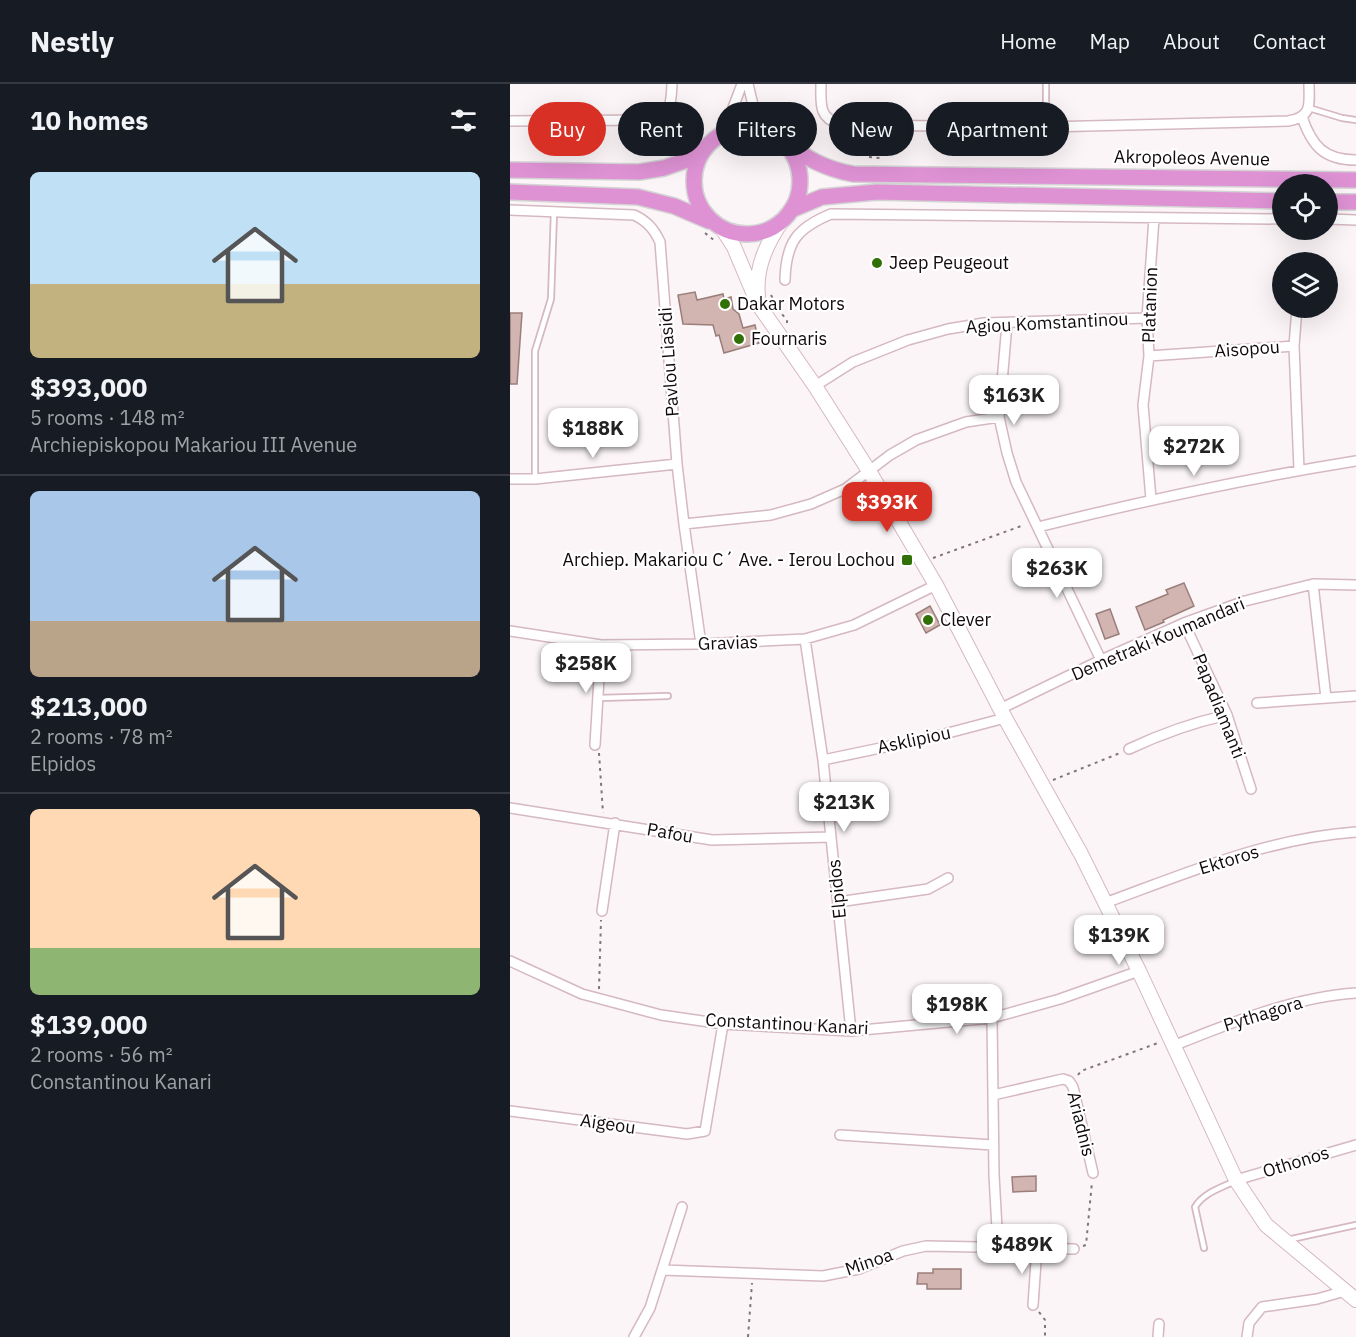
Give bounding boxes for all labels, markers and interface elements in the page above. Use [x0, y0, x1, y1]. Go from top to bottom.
text: Nestly [30, 23, 114, 60]
text: Home [1000, 27, 1057, 55]
text: Map [1090, 27, 1130, 55]
text: About [1163, 27, 1220, 55]
text: Contact [1253, 27, 1326, 55]
chip: Buy [528, 102, 606, 156]
chip: Rent [618, 102, 704, 156]
chip: Filters [716, 102, 817, 156]
chip: New [829, 102, 914, 156]
chip: Apartment [926, 102, 1069, 156]
text: 10 homes [30, 103, 148, 137]
icon: filters [447, 104, 480, 137]
street label: Akropoleos Avenue [1114, 145, 1270, 170]
map controls [1272, 174, 1338, 318]
button: locate [1272, 174, 1338, 240]
icon: home [201, 211, 309, 319]
place label: Jeep Peugeout [889, 251, 1009, 274]
button: layers [1272, 252, 1338, 318]
marker: Jeep Peugeout [870, 256, 884, 270]
street label: Platanion [1137, 266, 1162, 344]
place label: Dakar Motors [737, 292, 845, 315]
marker: Dakar Motors [718, 297, 732, 311]
street label: Pavlou Liasidi [653, 306, 684, 418]
street label: Agiou Komstantinou [965, 307, 1129, 338]
place label: Fournaris [751, 327, 827, 350]
marker: Fournaris [732, 332, 746, 346]
street label: Aisopou [1213, 335, 1281, 362]
text: $393,000 [30, 370, 147, 404]
pin: $163K [972, 375, 1056, 426]
text: $163K [983, 381, 1045, 408]
text: 5 rooms · 148 m² [30, 404, 185, 431]
pin: $188K [551, 408, 635, 459]
text: $188K [562, 414, 624, 441]
pin: $272K [1152, 426, 1236, 477]
text: Archiepiskopou Makariou III Avenue [30, 431, 357, 458]
text: $272K [1163, 432, 1225, 459]
pin: $393K [845, 482, 929, 533]
text: $393K [856, 488, 918, 515]
icon: home [201, 530, 309, 638]
place label: Archiep. Makariou C´ Ave. - Ierou Lochou [562, 548, 895, 571]
pin: $263K [1015, 548, 1099, 599]
marker: Archiep. Makariou C´ Ave. - Ierou Lochou [900, 553, 914, 567]
text: $263K [1026, 554, 1088, 581]
street label: Demetraki Koumandari [1068, 592, 1248, 686]
place label: Clever [940, 608, 991, 631]
marker: Clever [921, 613, 935, 627]
street label: Gravias [697, 630, 758, 655]
pin: $258K [544, 643, 628, 694]
text: $258K [555, 649, 617, 676]
street label: Papadiamanti [1188, 650, 1251, 762]
text: $213,000 [30, 689, 147, 723]
street label: Asklipiou [875, 721, 953, 758]
text: 2 rooms · 78 m² [30, 723, 173, 750]
text: Elpidos [30, 750, 96, 777]
pin: $213K [802, 782, 886, 833]
text: $213K [813, 788, 875, 815]
street label: Pafou [645, 817, 695, 848]
street label: Ektoros [1196, 840, 1262, 880]
icon: home [201, 848, 309, 956]
street label: Elpidos [822, 858, 851, 920]
pin: $139K [1077, 915, 1161, 966]
text: $139K [1088, 921, 1150, 948]
pin: $198K [915, 984, 999, 1035]
text: $198K [926, 990, 988, 1017]
street label: Pythagora [1220, 990, 1306, 1036]
text: $139,000 [30, 1007, 147, 1041]
street label: Constantinou Kanari [705, 1008, 869, 1039]
text: 2 rooms · 56 m² [30, 1041, 173, 1068]
text: Constantinou Kanari [30, 1068, 212, 1095]
street label: Ariadnis [1062, 1089, 1101, 1159]
street label: Aigeou [579, 1108, 637, 1139]
street label: Othonos [1260, 1141, 1332, 1183]
pin: $489K [980, 1224, 1064, 1275]
text: $489K [991, 1230, 1053, 1257]
street label: Minoa [842, 1243, 896, 1280]

